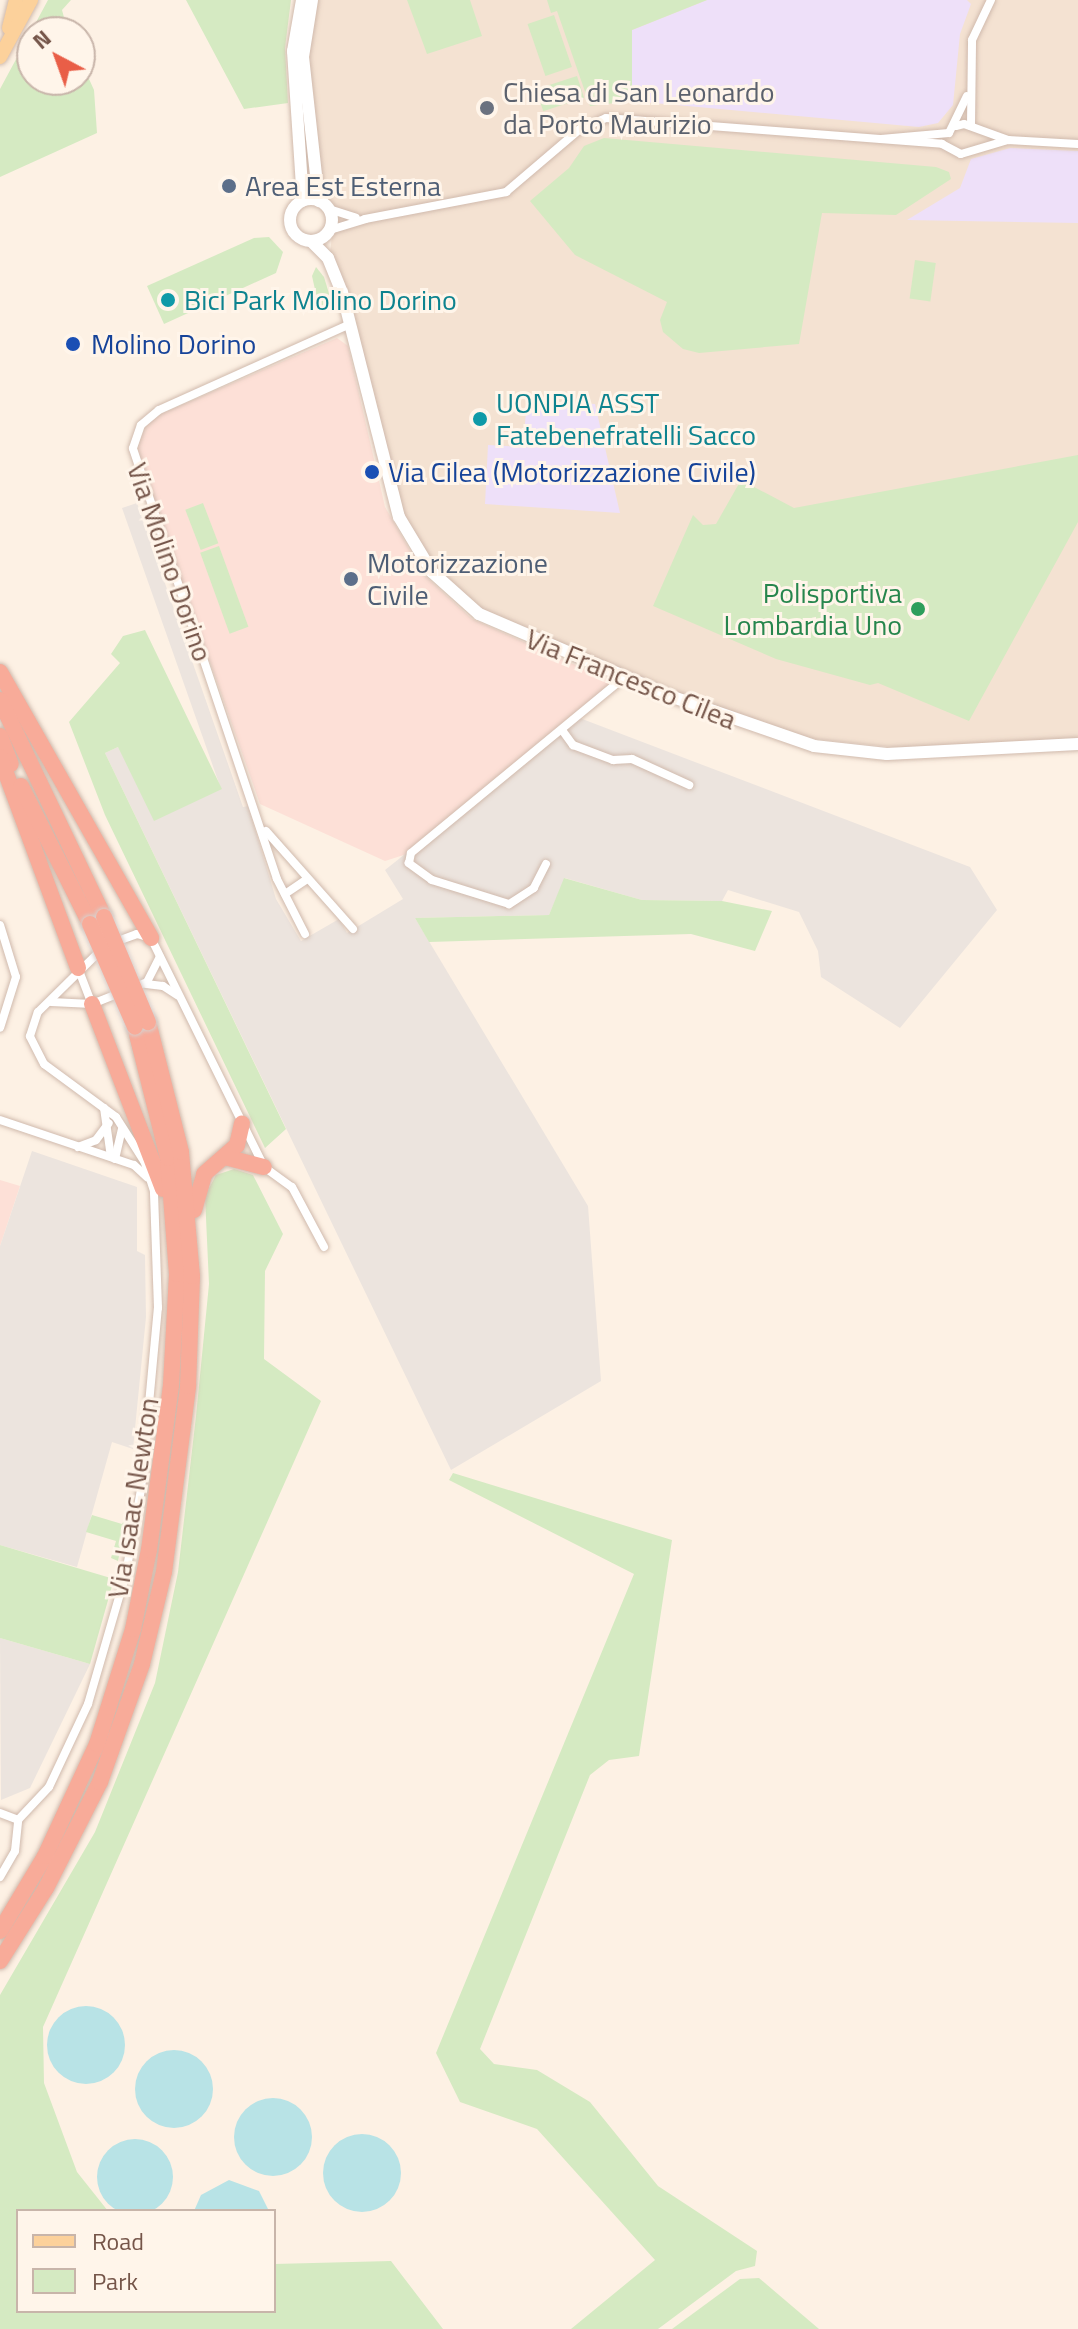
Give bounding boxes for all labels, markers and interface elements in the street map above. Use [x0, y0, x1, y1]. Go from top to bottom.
north arrow [16, 16, 96, 96]
text: N [25, 22, 58, 57]
place label: Chiesa di San Leonardo da Porto Maurizio [503, 75, 774, 141]
marker: Chiesa di San Leonardo da Porto Maurizio [478, 99, 496, 117]
place label: Area Est Esterna [245, 169, 441, 203]
marker: Area Est Esterna [220, 177, 238, 195]
place label: Bici Park Molino Dorino [184, 283, 457, 317]
marker: Bici Park Molino Dorino [159, 291, 177, 309]
place label: Molino Dorino [91, 327, 256, 361]
marker: Molino Dorino [62, 333, 84, 355]
place label: UONPIA ASST Fatebenefratelli Sacco [496, 386, 756, 452]
marker: UONPIA ASST Fatebenefratelli Sacco [471, 410, 489, 428]
place label: Via Cilea (Motorizzazione Civile) [388, 455, 756, 489]
street label: Via Molino Dorino [120, 458, 220, 666]
marker: Via Cilea (Motorizzazione Civile) [363, 463, 381, 481]
place label: Motorizzazione Civile [367, 546, 548, 612]
marker: Motorizzazione Civile [342, 570, 360, 588]
place label: Polisportiva Lombardia Uno [723, 576, 902, 642]
marker: Polisportiva Lombardia Uno [909, 600, 927, 618]
street label: Via Francesco Cilea [521, 622, 741, 736]
street label: Via Isaac Newton [101, 1395, 165, 1601]
legend [16, 2209, 276, 2313]
text: Road [92, 2223, 144, 2259]
text: Park [92, 2263, 138, 2299]

